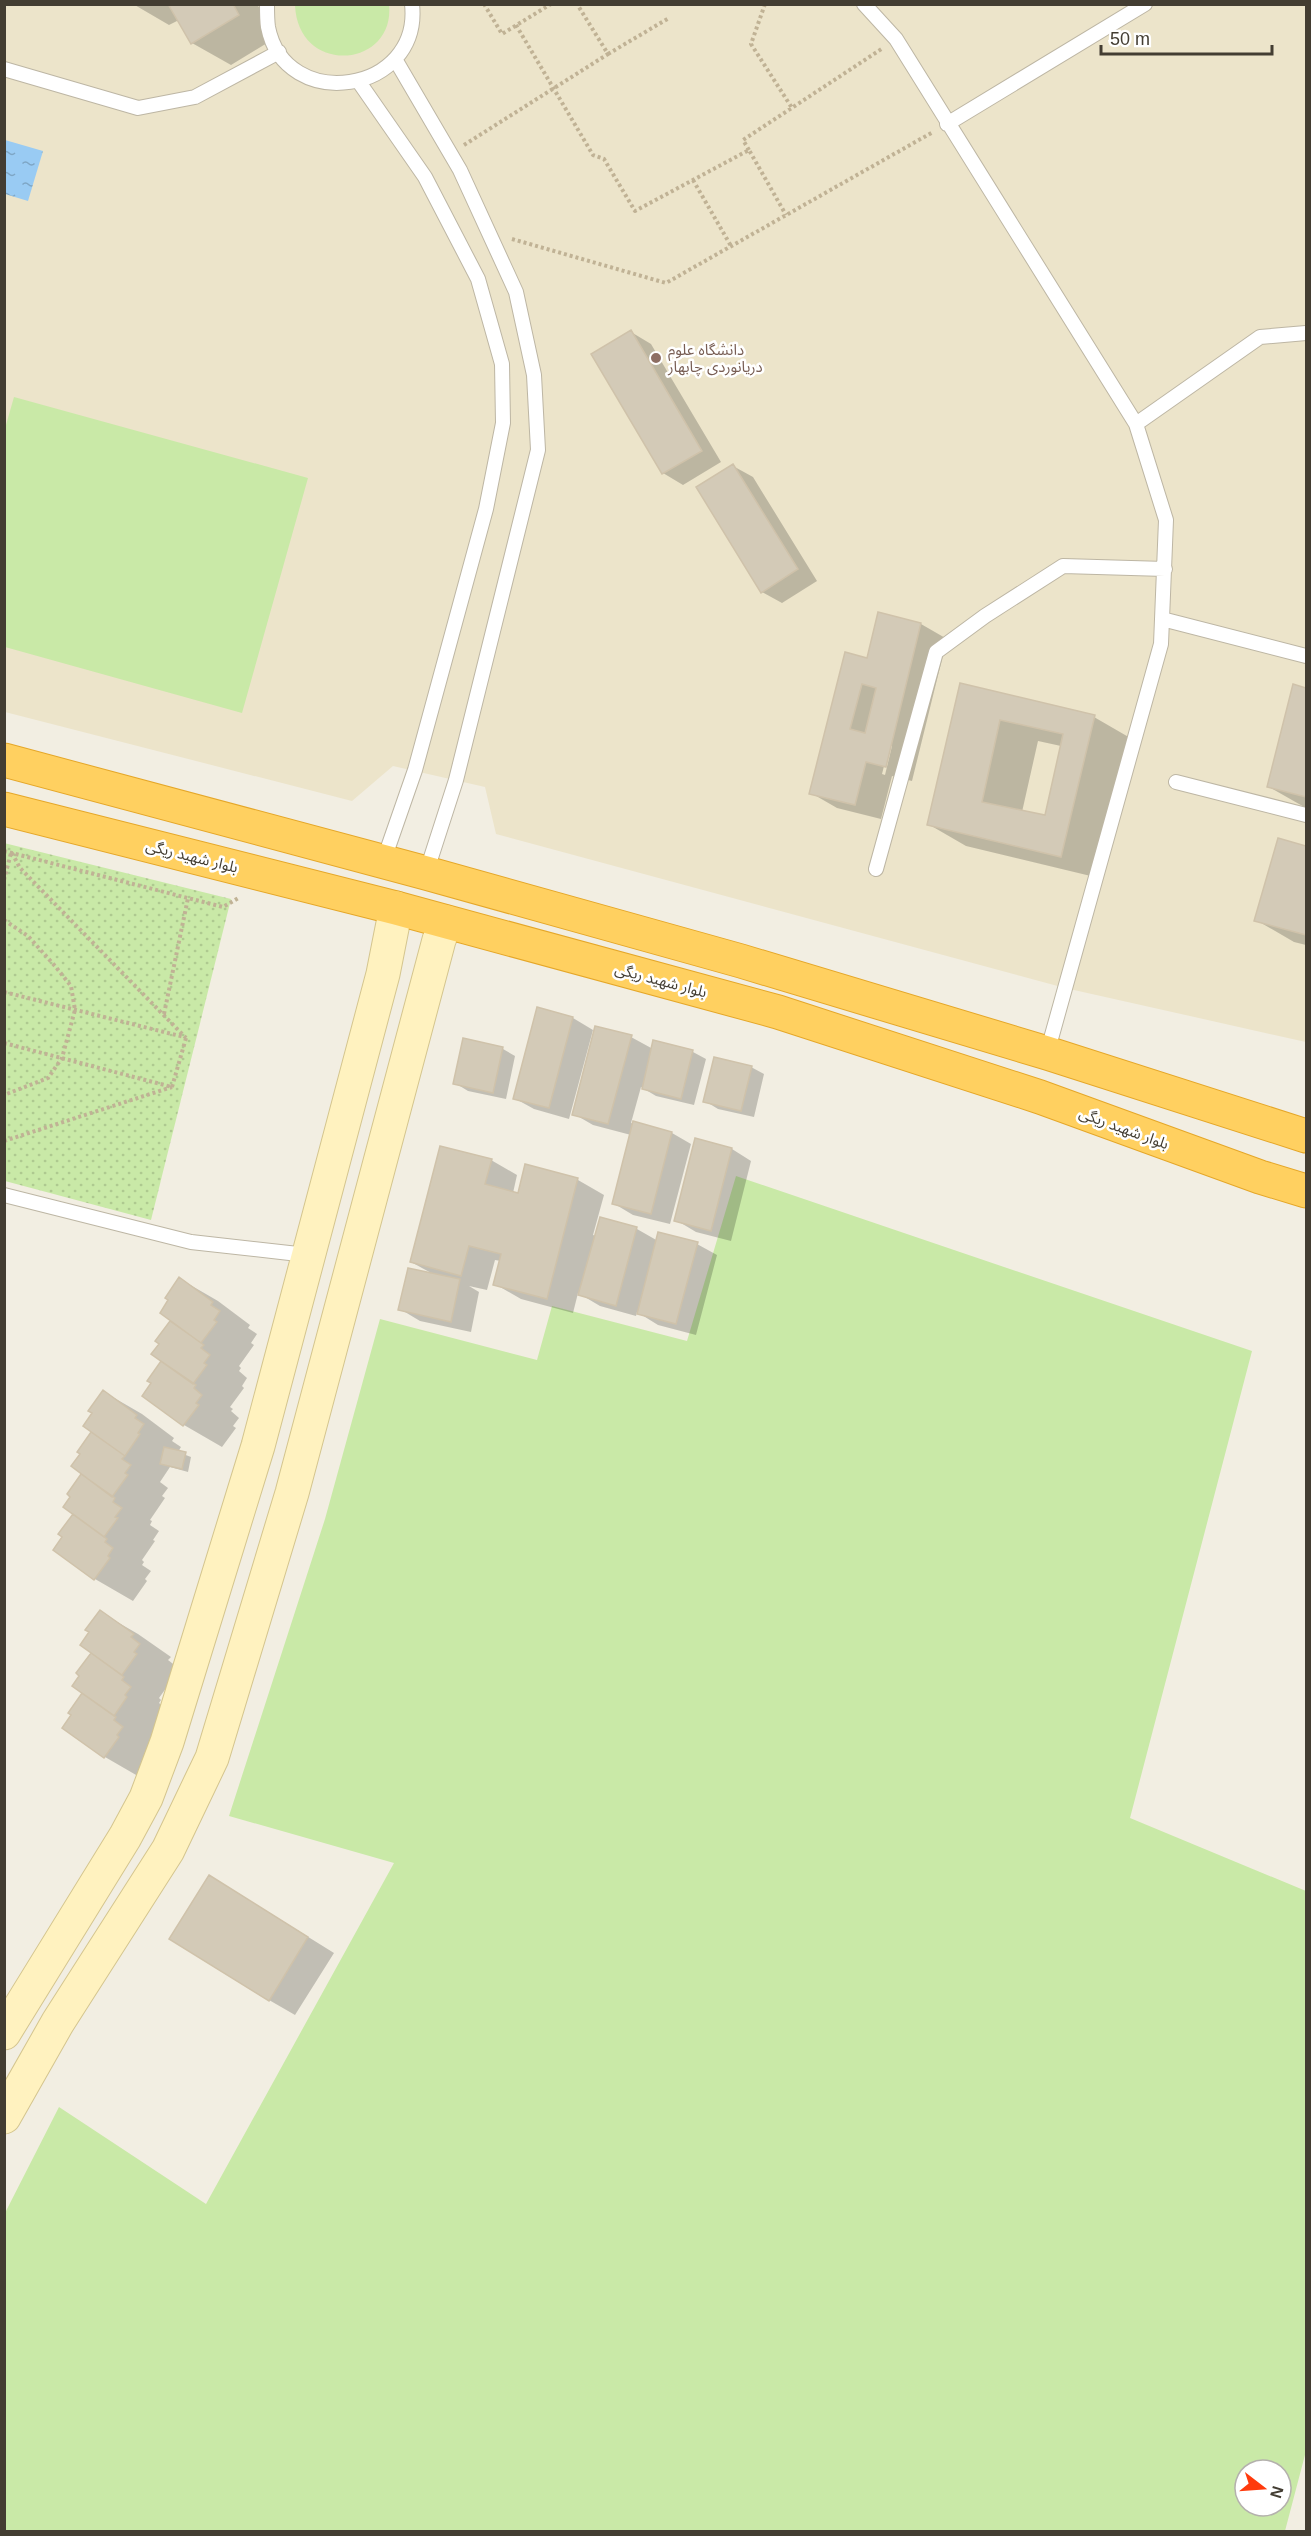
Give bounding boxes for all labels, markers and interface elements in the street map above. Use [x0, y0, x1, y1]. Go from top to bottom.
scale bar [1101, 18, 1272, 56]
text: 50 m [1110, 29, 1150, 49]
place label: دانشگاه علوم دریانوردی چابهار [667, 341, 763, 377]
marker: دانشگاه علوم دریانوردی چابهار [649, 351, 663, 365]
street label: بلوار شهید ریگی [144, 836, 240, 877]
street label: بلوار شهید ریگی [613, 960, 709, 1001]
street label: بلوار شهید ریگی [1077, 1104, 1171, 1153]
north arrow [1233, 2458, 1293, 2518]
text: N [1267, 2484, 1287, 2500]

